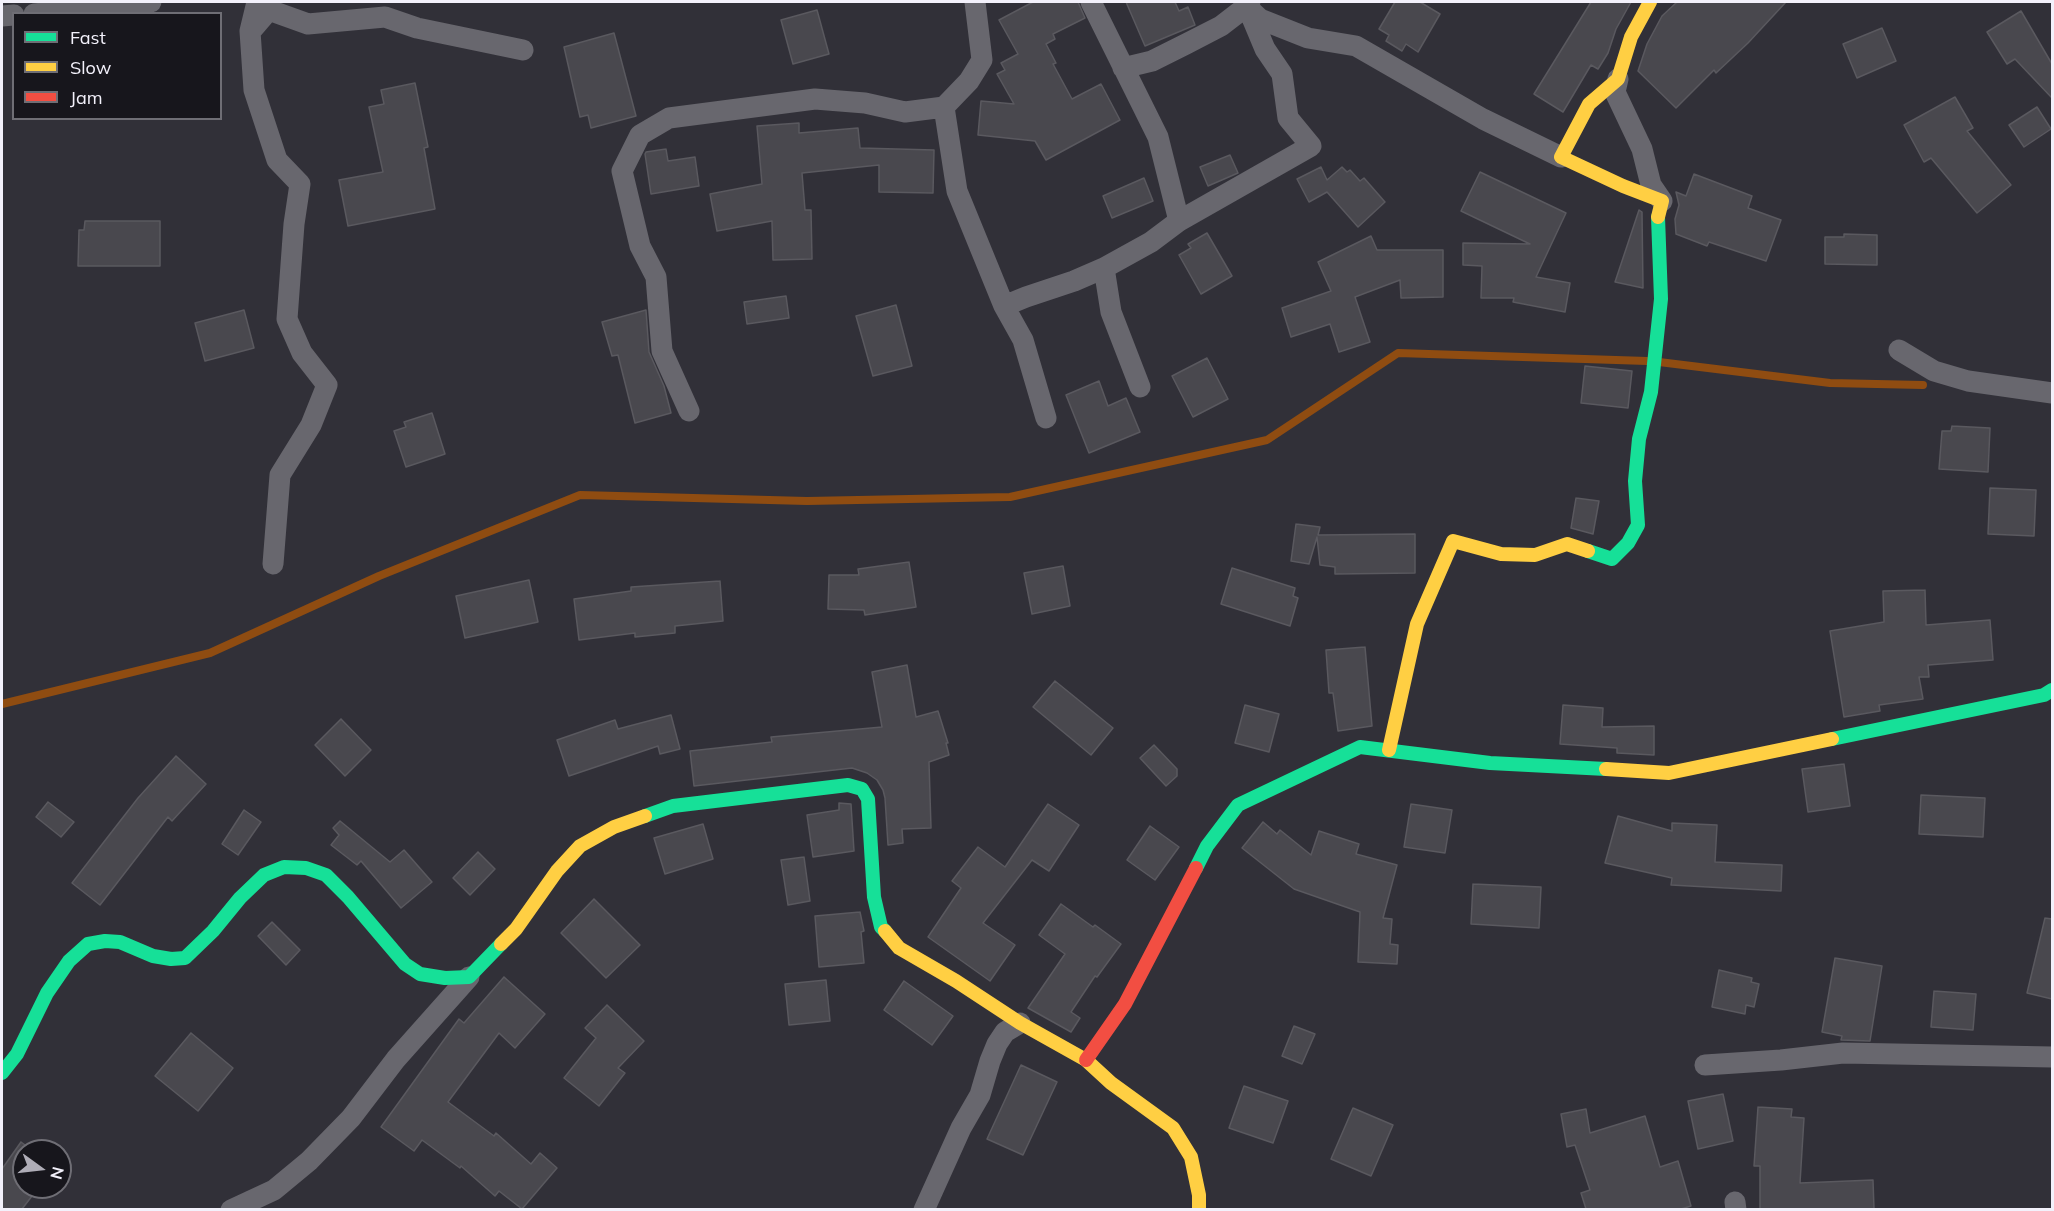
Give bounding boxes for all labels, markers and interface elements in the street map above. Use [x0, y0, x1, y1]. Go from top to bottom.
legend [12, 12, 222, 120]
text: Fast [70, 26, 106, 49]
text: Slow [70, 56, 111, 79]
text: Jam [70, 86, 103, 109]
north arrow [12, 1139, 72, 1199]
text: N [46, 1165, 69, 1182]

